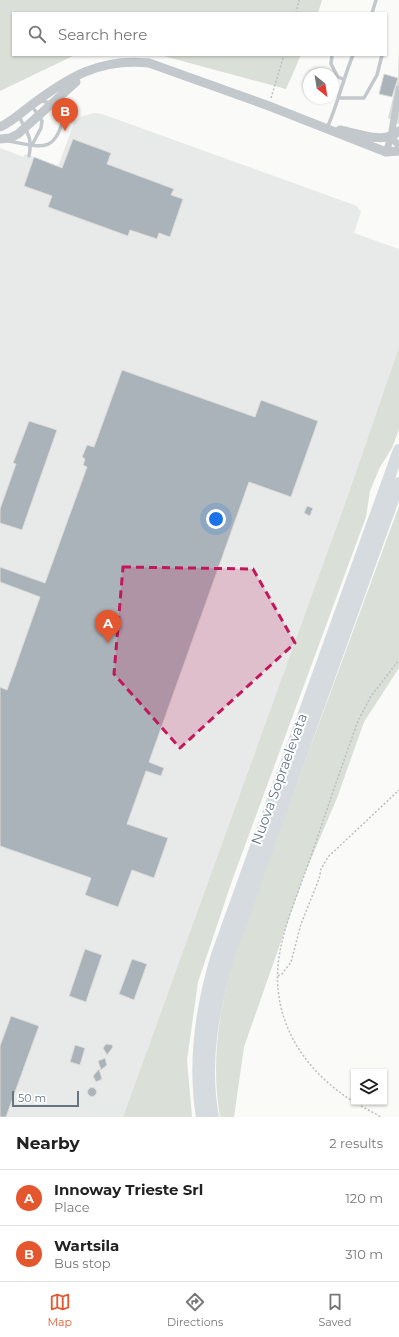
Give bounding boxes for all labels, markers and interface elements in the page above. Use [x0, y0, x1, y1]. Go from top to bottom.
search box [12, 12, 387, 56]
icon: search [26, 23, 48, 45]
text: Search here [58, 25, 147, 44]
north arrow [303, 68, 339, 104]
pin: B [52, 98, 78, 131]
your location [206, 509, 226, 529]
pin: A [95, 610, 121, 643]
street label: Nuova Sopraelevata [247, 711, 311, 847]
map controls [351, 1069, 387, 1105]
button: layers [351, 1069, 387, 1105]
scale bar [12, 1089, 79, 1108]
text: 50 m [18, 1091, 46, 1105]
text: Nearby [16, 1133, 80, 1153]
text: 2 results [329, 1135, 383, 1151]
text: Innoway Trieste Srl [54, 1180, 203, 1199]
text: A [24, 1190, 34, 1206]
text: 120 m [345, 1190, 383, 1206]
text: Place [54, 1199, 90, 1215]
text: Wartsila [54, 1236, 119, 1255]
text: B [24, 1246, 34, 1262]
text: 310 m [345, 1246, 383, 1262]
text: Bus stop [54, 1255, 111, 1271]
tab: Map [48, 1291, 72, 1329]
tab: Directions [167, 1291, 223, 1329]
tab: Saved [318, 1291, 351, 1329]

